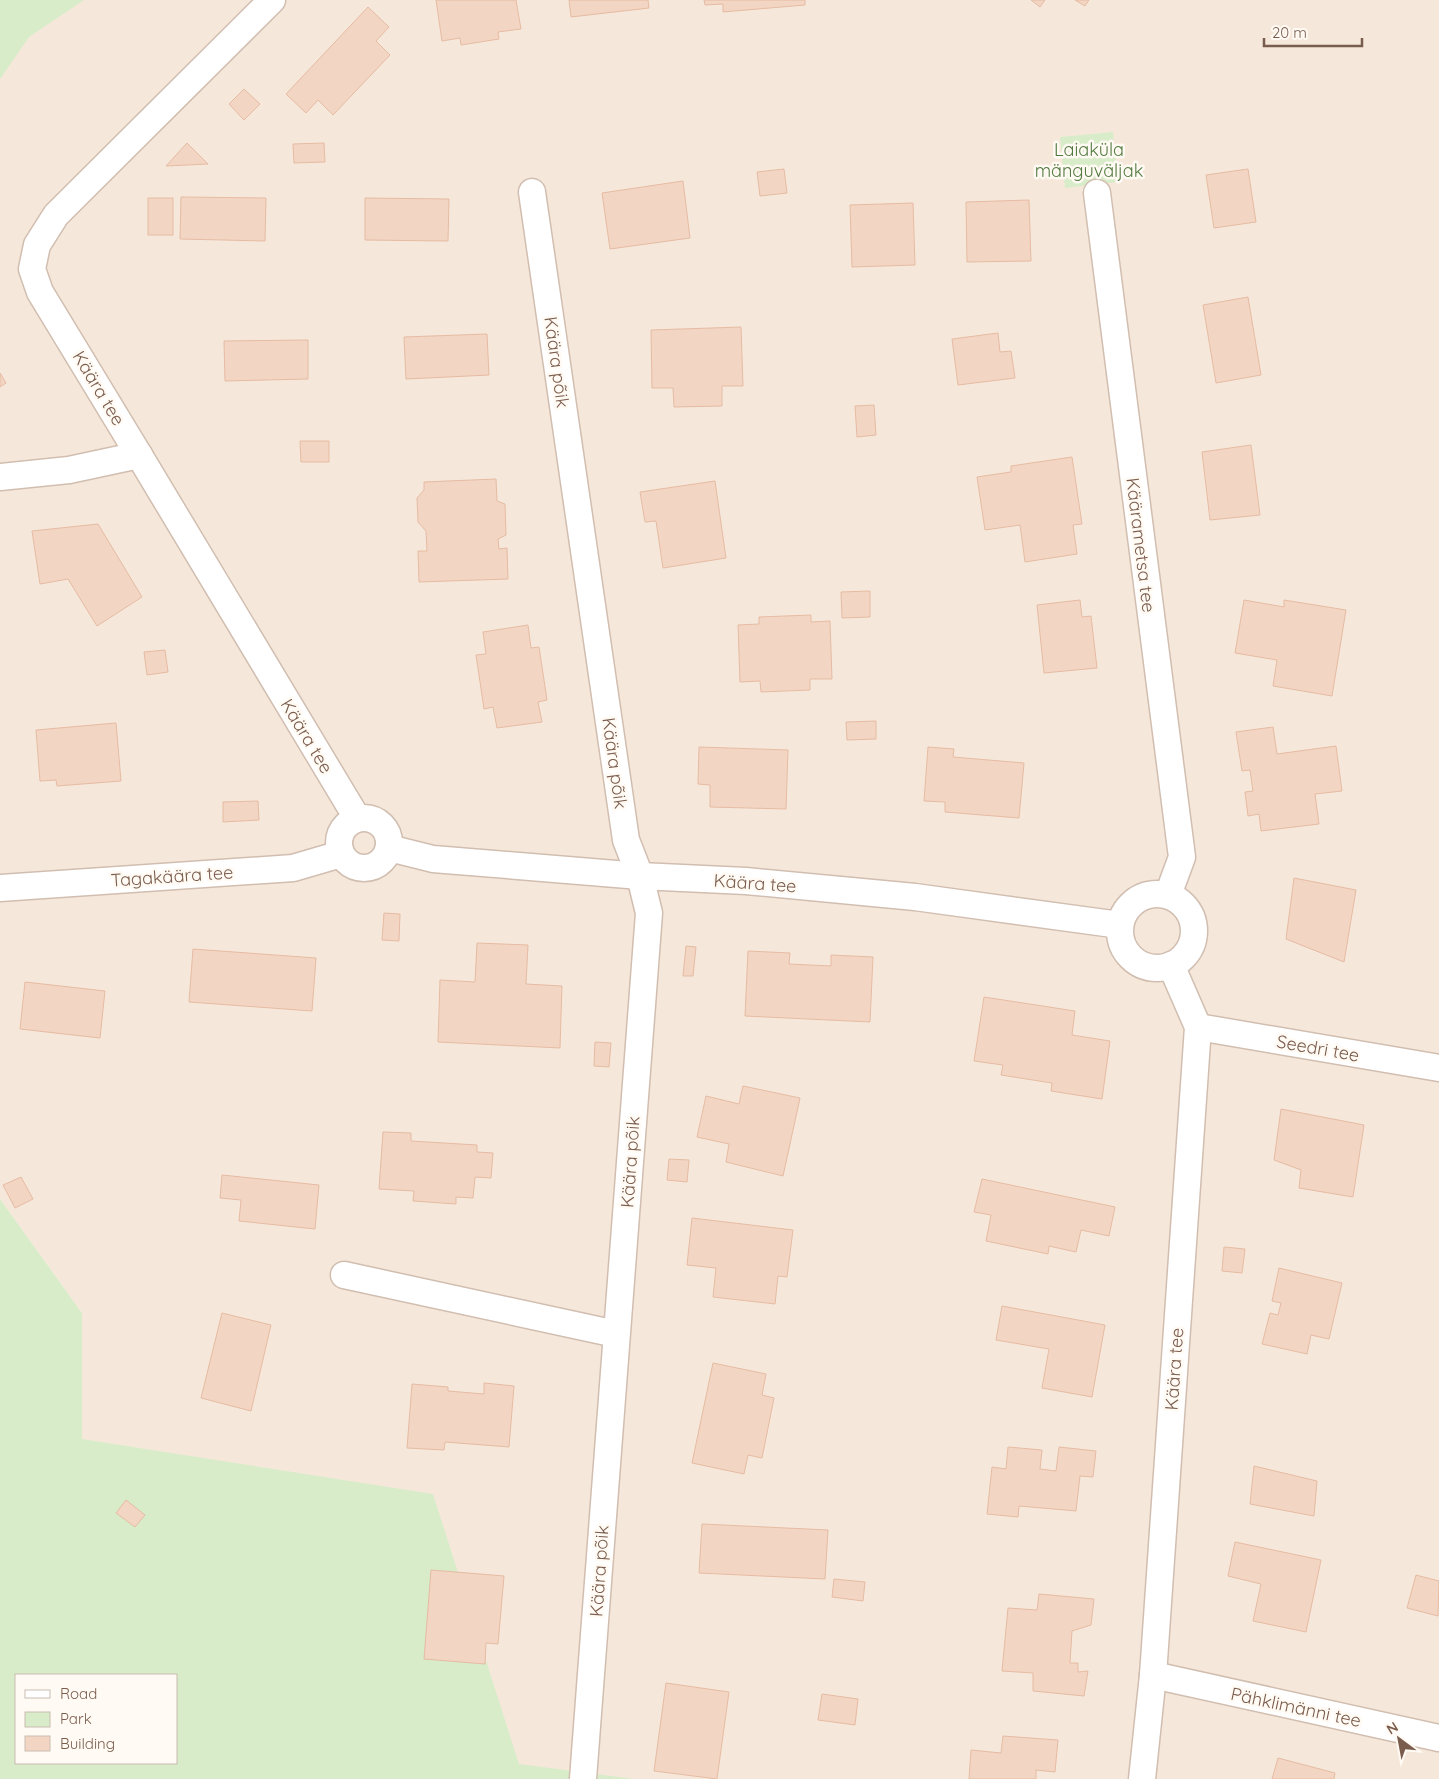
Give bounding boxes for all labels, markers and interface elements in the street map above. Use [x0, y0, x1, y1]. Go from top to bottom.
scale bar [1264, 15, 1362, 47]
text: 20 m [1272, 23, 1307, 42]
park label: Laiaküla mänguväljak [1035, 138, 1143, 182]
street label: Käära põik [539, 315, 575, 409]
street label: Käära tee [68, 346, 130, 430]
street label: Käärametsa tee [1121, 476, 1161, 614]
street label: Käära tee [276, 694, 338, 778]
street label: Käära põik [597, 716, 633, 810]
street label: Tagakäära tee [110, 860, 234, 892]
street label: Käära tee [713, 869, 797, 897]
street label: Seedri tee [1275, 1029, 1361, 1067]
street label: Käära põik [615, 1115, 645, 1209]
street label: Käära tee [1160, 1327, 1188, 1411]
street label: Käära põik [584, 1524, 614, 1618]
legend [15, 1674, 178, 1764]
street label: Pähklimänni tee [1229, 1682, 1363, 1732]
text: Road [60, 1684, 97, 1703]
text: Park [60, 1709, 92, 1728]
north arrow [1374, 1714, 1424, 1764]
text: N [1383, 1718, 1401, 1738]
text: Building [60, 1734, 115, 1753]

